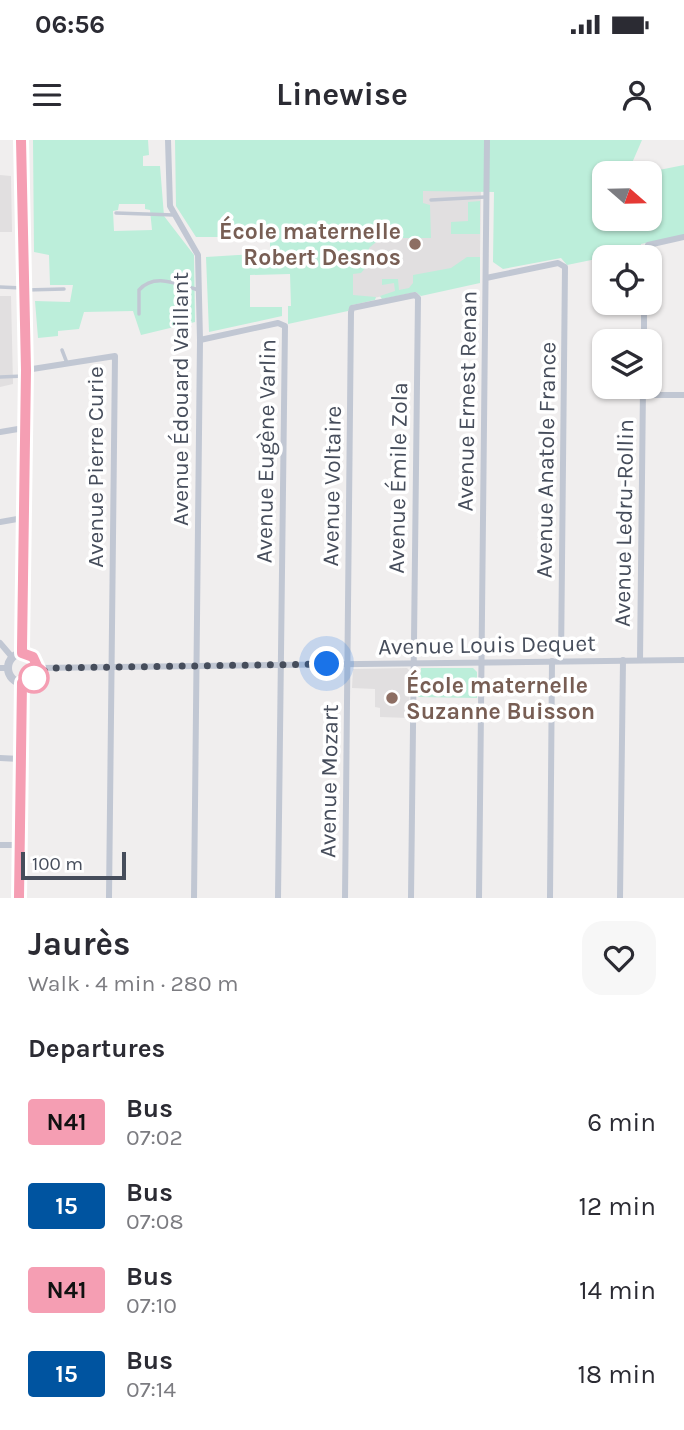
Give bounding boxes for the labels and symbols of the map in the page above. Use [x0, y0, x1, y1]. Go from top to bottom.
north arrow [592, 161, 662, 231]
place label: École maternelle Robert Desnos [219, 215, 401, 271]
marker: École maternelle Robert Desnos [407, 236, 423, 252]
street label: Avenue Édouard Vaillant [167, 272, 194, 526]
street label: Avenue Ernest Renan [452, 290, 482, 512]
street label: Avenue Eugène Varlin [251, 339, 281, 563]
street label: Avenue Anatole France [530, 342, 562, 578]
street label: Avenue Pierre Curie [82, 366, 109, 568]
street label: Avenue Émile Zola [383, 382, 413, 574]
street label: Avenue Voltaire [317, 405, 347, 567]
street label: Avenue Ledru-Rollin [609, 419, 639, 627]
street label: Avenue Louis Dequet [378, 630, 596, 660]
your location [309, 646, 344, 681]
unlabelled marker [19, 663, 49, 693]
place label: École maternelle Suzanne Buisson [406, 669, 595, 725]
marker: École maternelle Suzanne Buisson [384, 690, 400, 706]
street label: Avenue Mozart [314, 704, 344, 858]
scale bar [21, 849, 126, 881]

